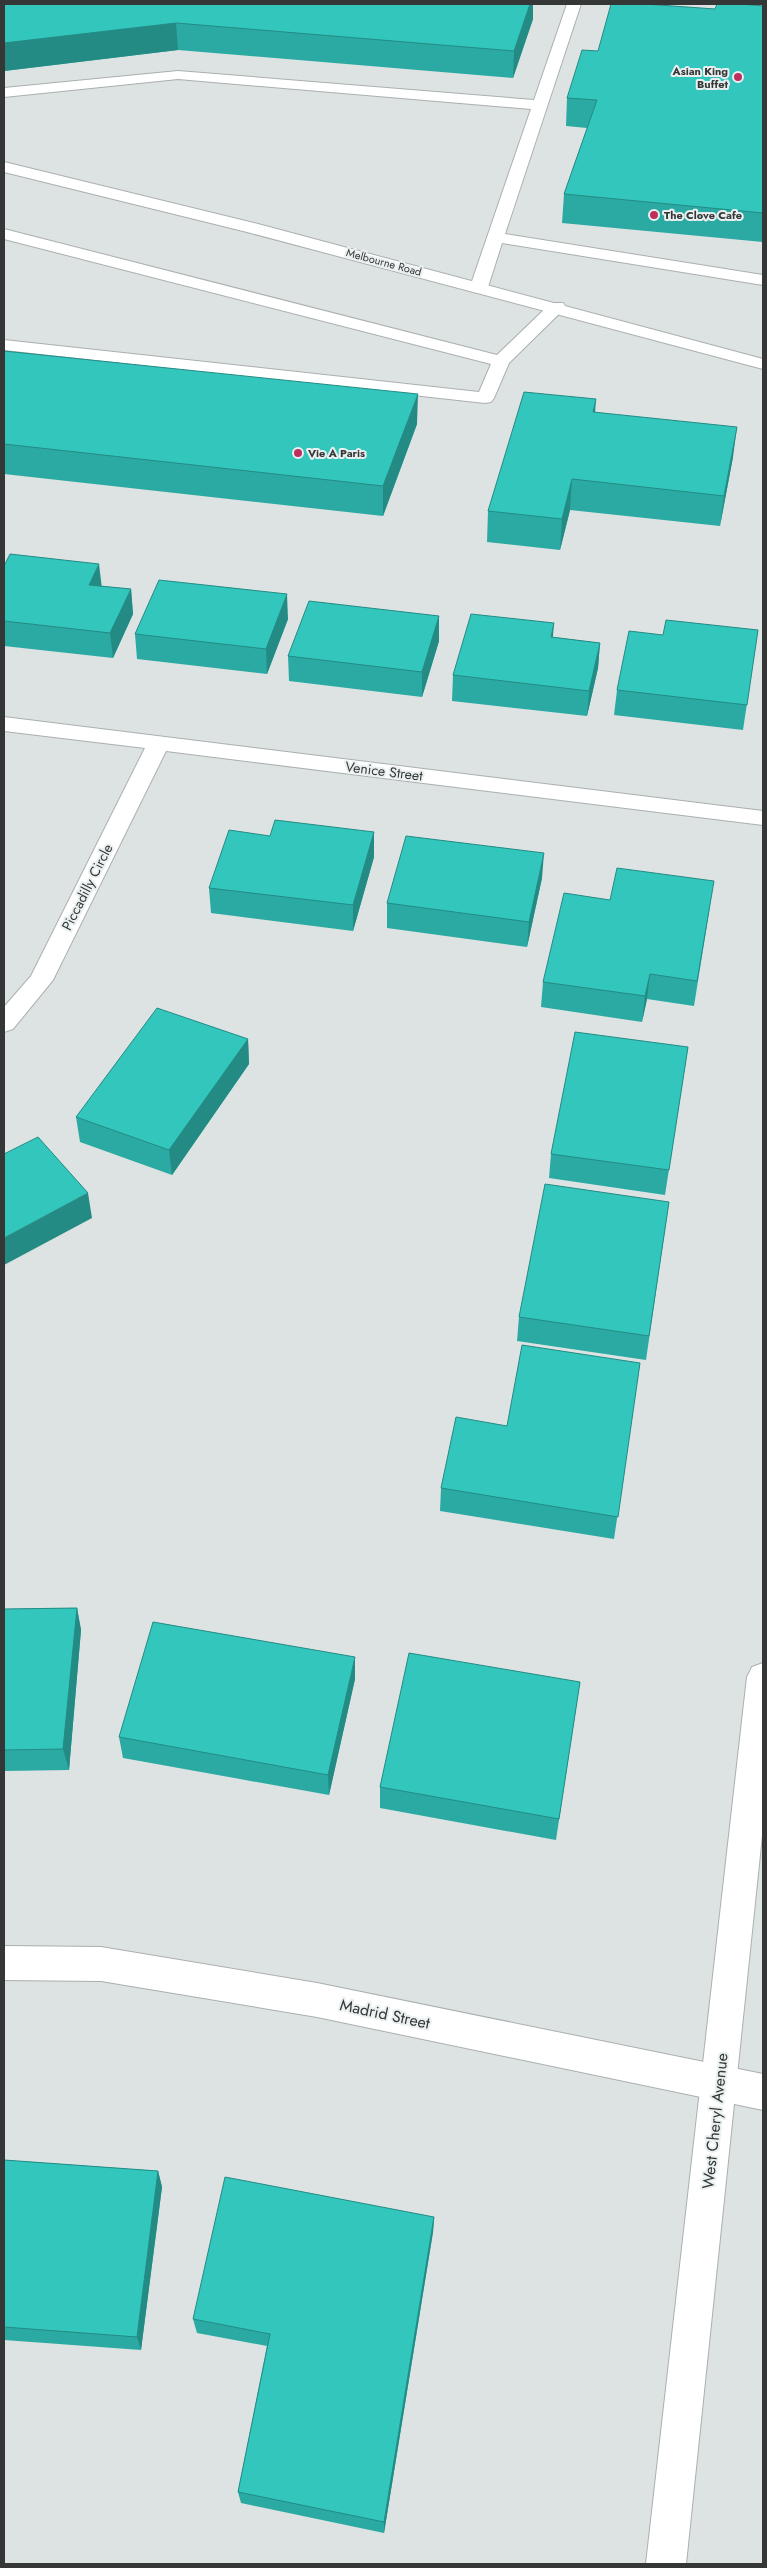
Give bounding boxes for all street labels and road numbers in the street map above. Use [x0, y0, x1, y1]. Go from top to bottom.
street label: Melbourne Road [345, 244, 423, 280]
street label: Venice Street [344, 756, 424, 786]
street label: Piccadilly Circle [57, 840, 117, 934]
street label: Madrid Street [338, 1993, 432, 2035]
street label: West Cheryl Avenue [696, 2052, 734, 2190]

